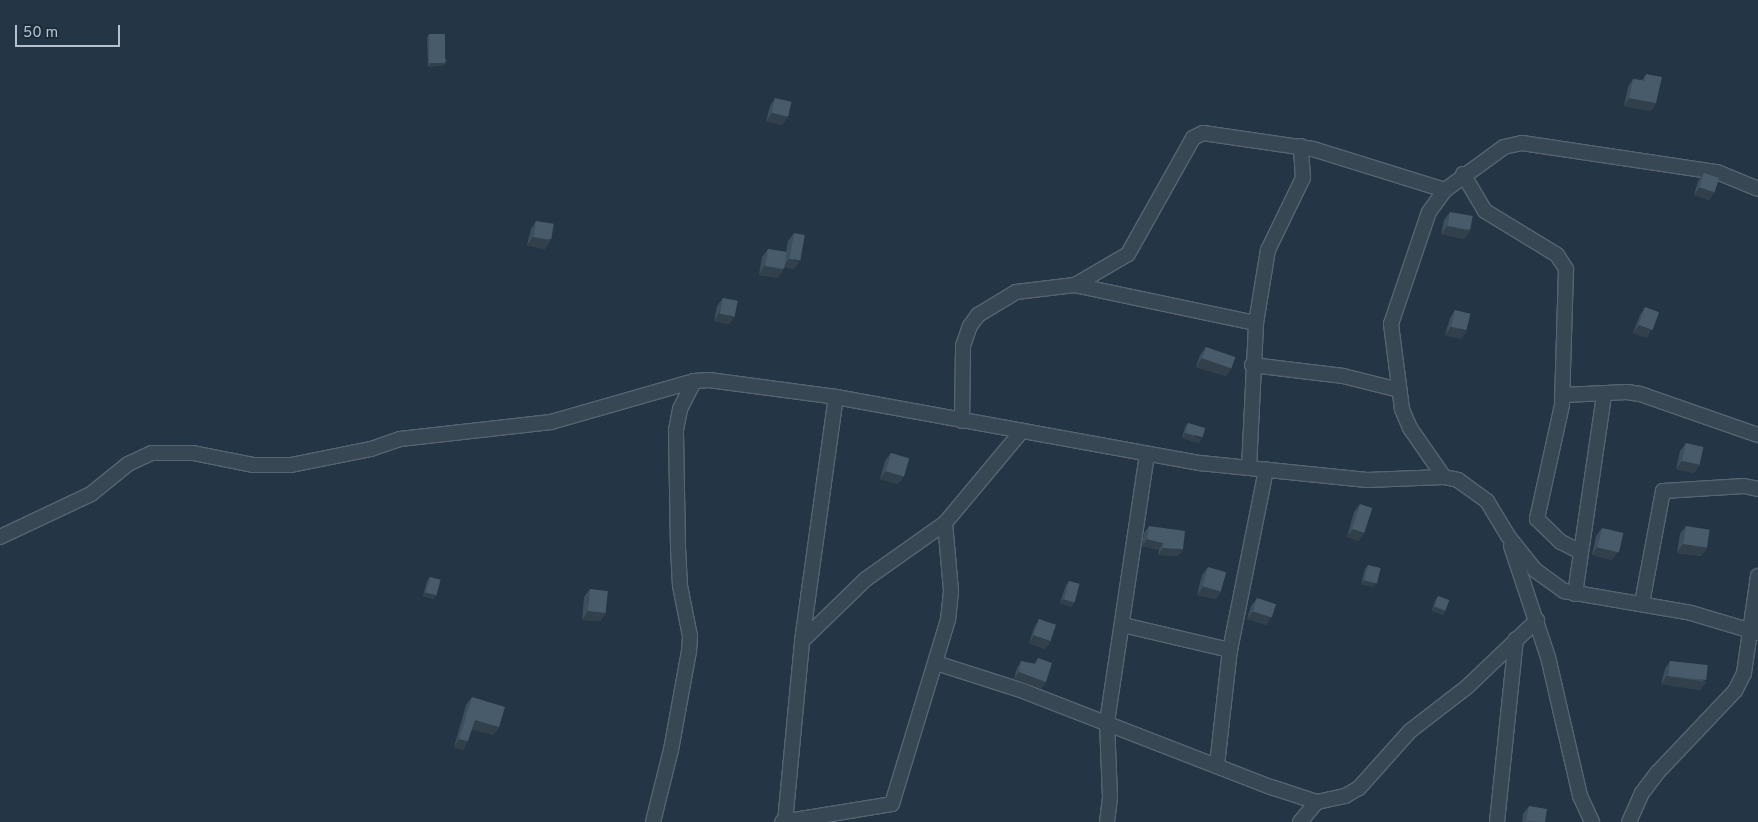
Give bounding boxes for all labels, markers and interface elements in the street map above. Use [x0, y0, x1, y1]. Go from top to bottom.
scale bar [18, 15, 122, 47]
text: 50 m [23, 24, 58, 43]

